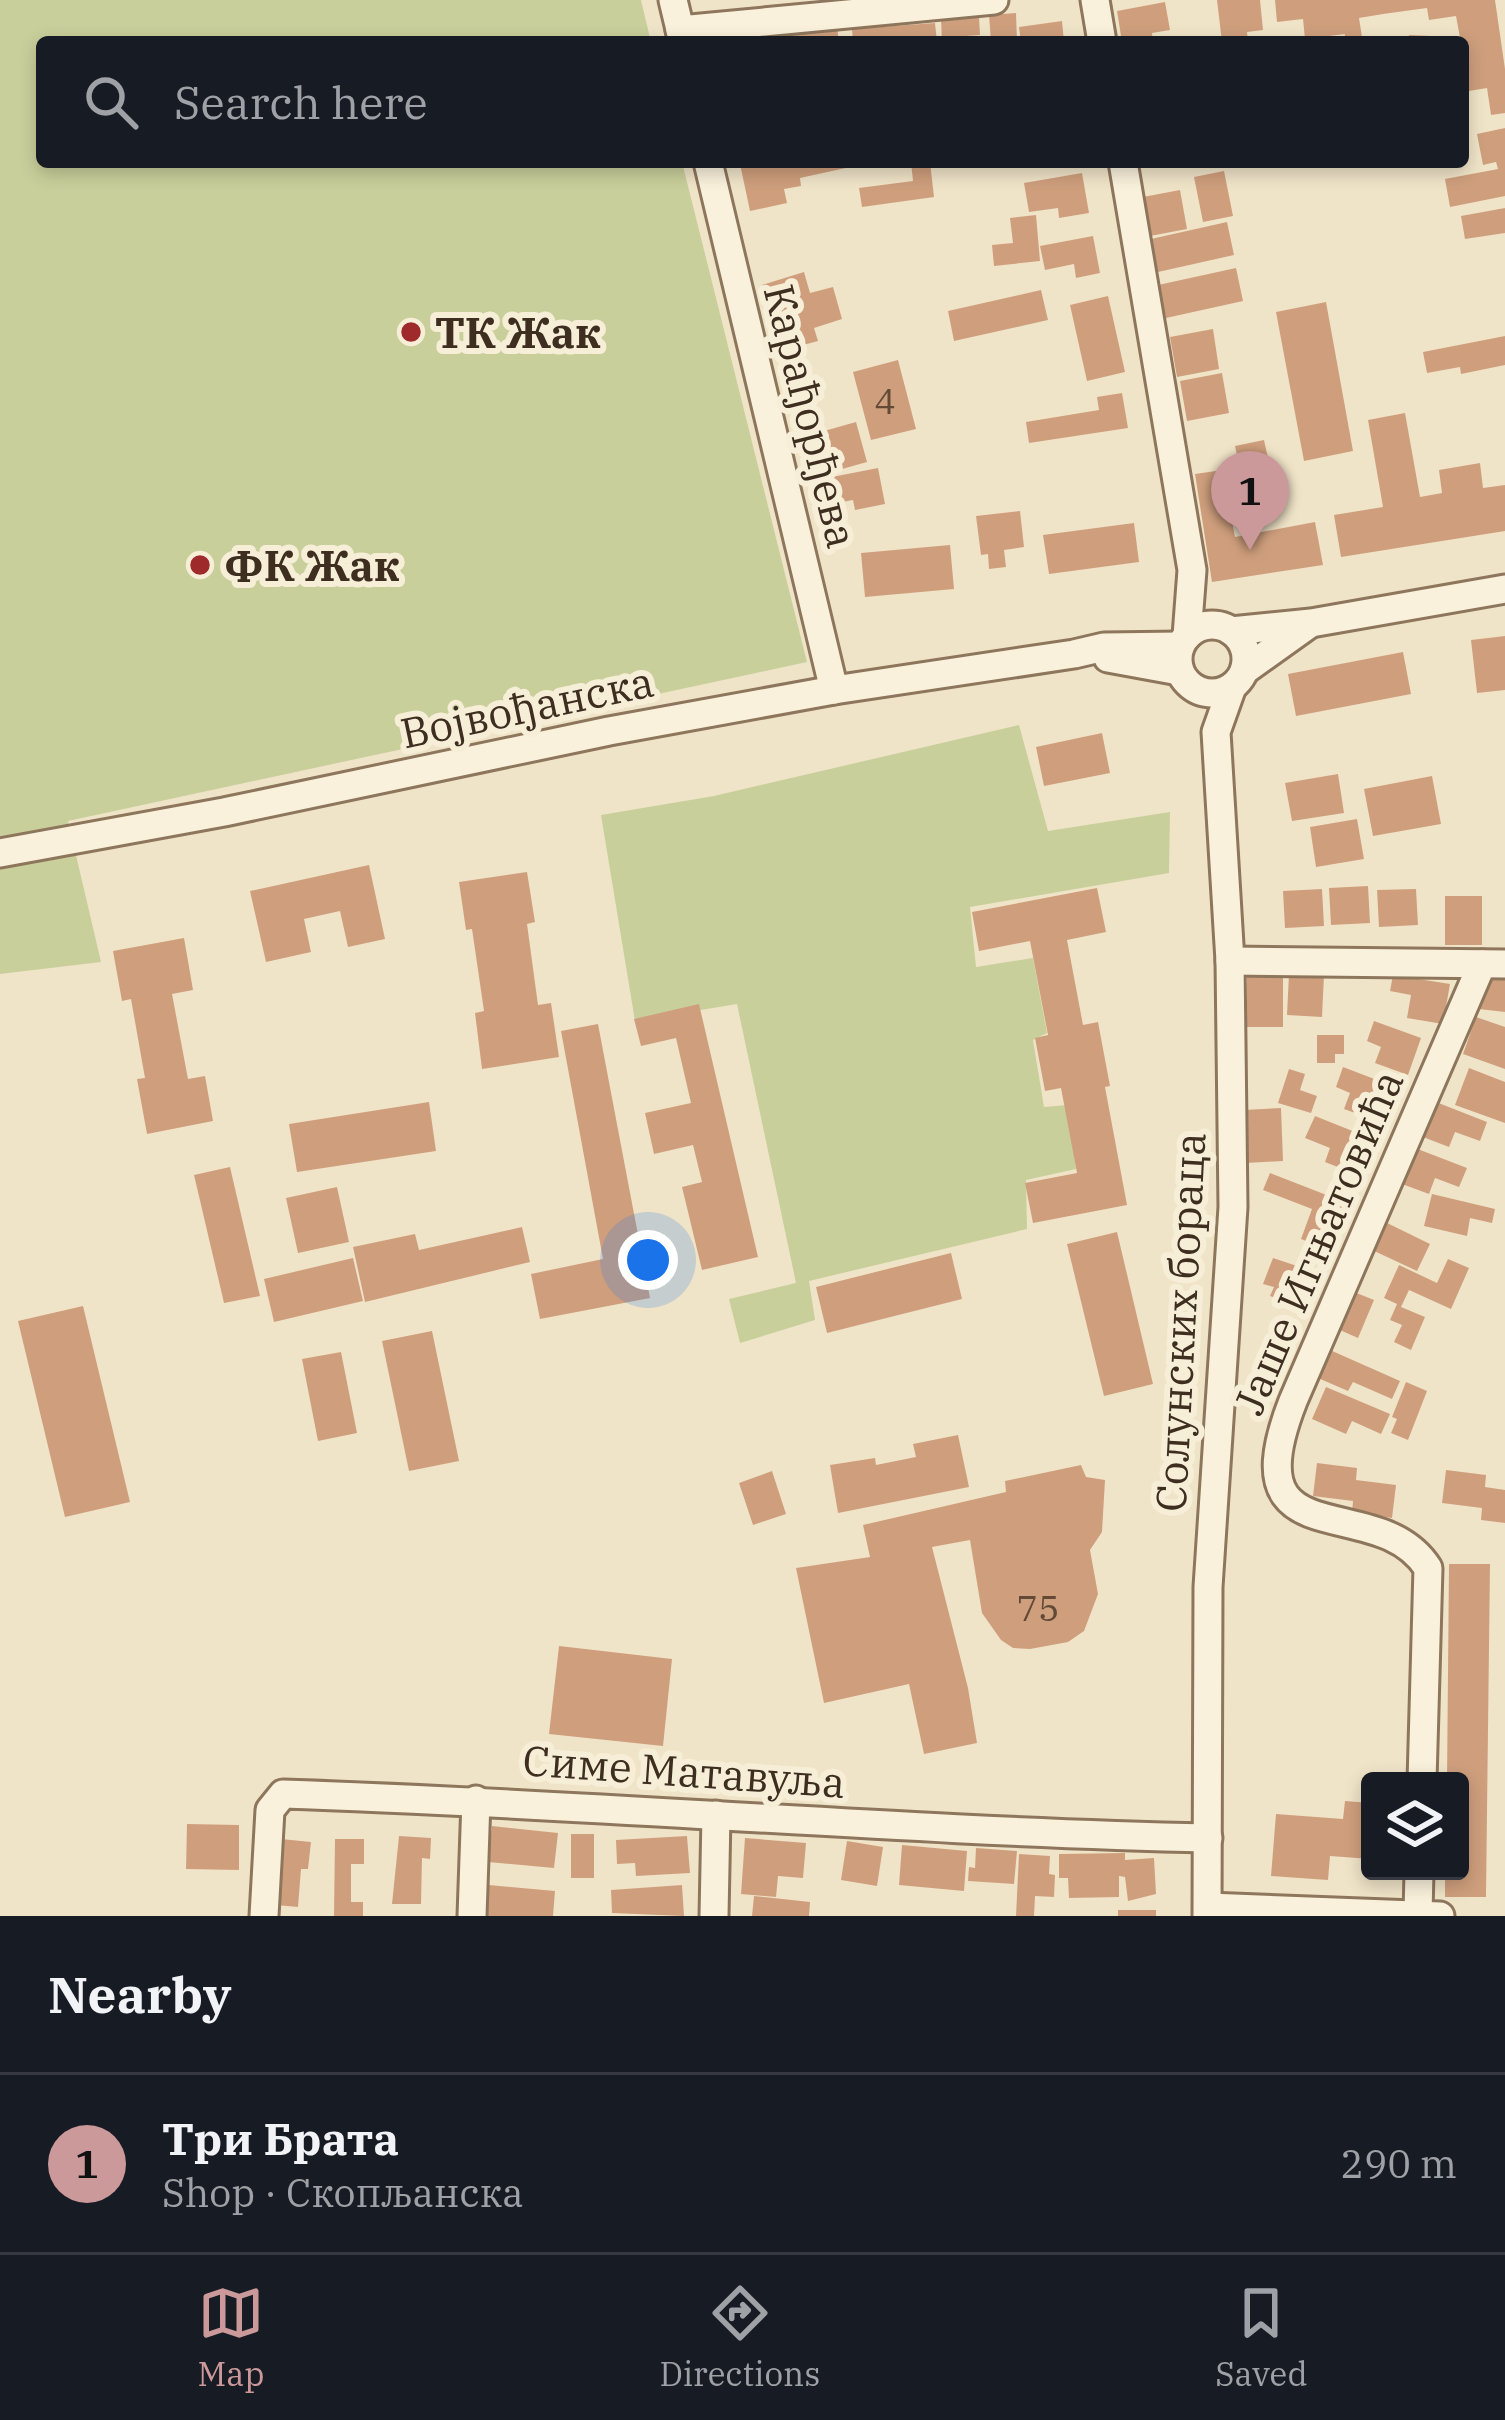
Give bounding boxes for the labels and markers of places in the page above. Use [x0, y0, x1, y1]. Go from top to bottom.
place label: ТК Жак [435, 305, 601, 360]
marker: ТК Жак [398, 319, 424, 345]
pin: 1 [1211, 451, 1289, 550]
place label: ФК Жак [224, 538, 400, 593]
marker: ФК Жак [187, 552, 213, 578]

